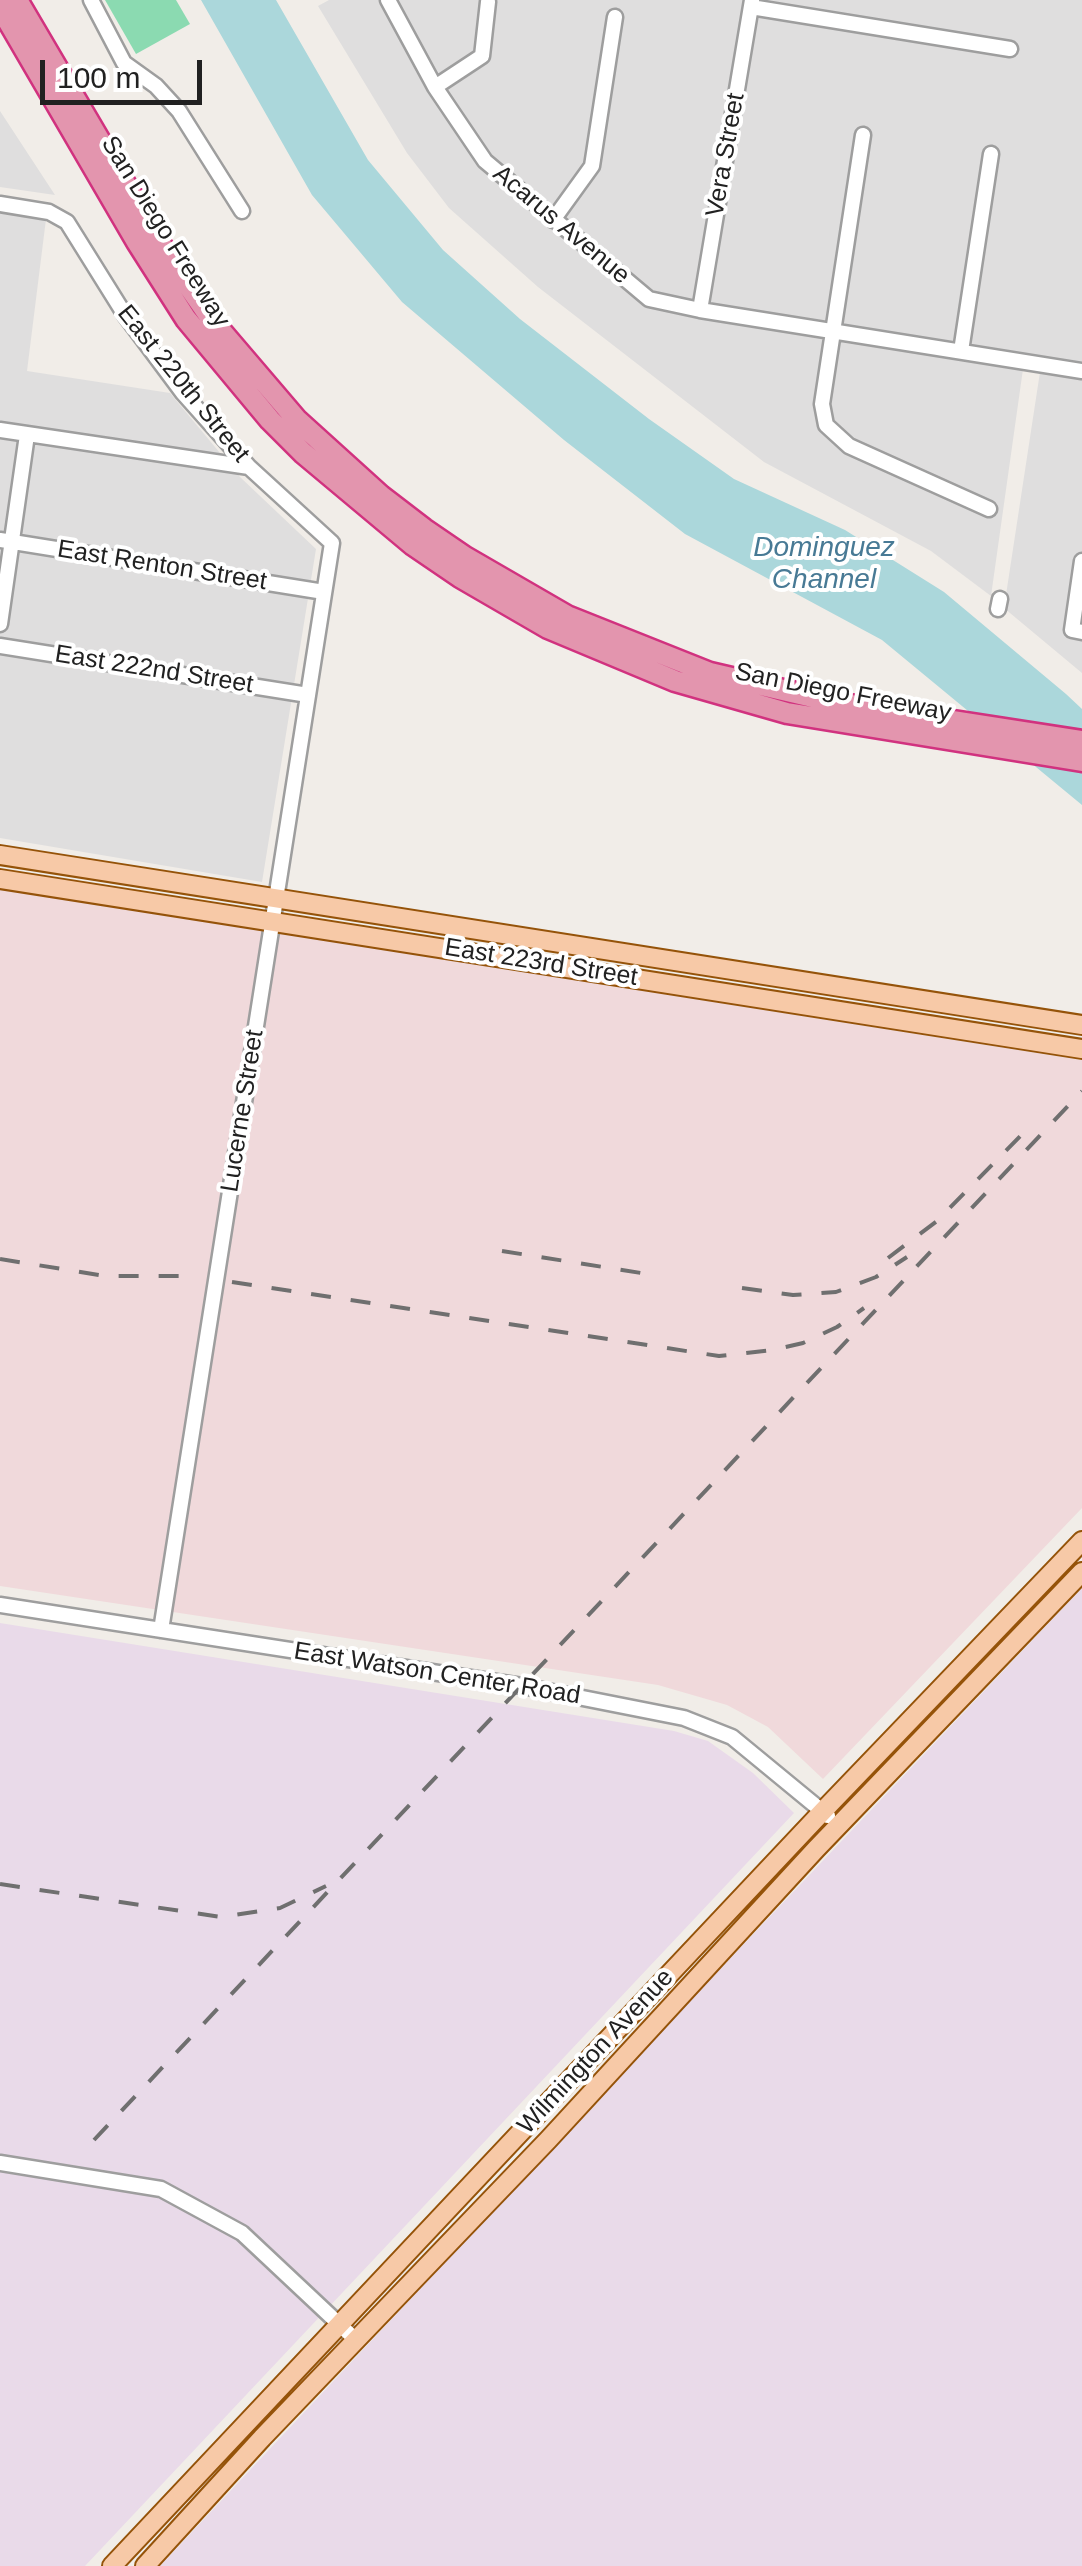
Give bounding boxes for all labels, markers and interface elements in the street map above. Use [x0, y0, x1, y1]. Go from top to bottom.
scale bar [45, 40, 208, 102]
text: 100 m [57, 61, 140, 94]
street label: Vera Street [700, 91, 752, 219]
street label: San Diego Freeway [94, 131, 236, 333]
street label: Acarus Avenue [487, 159, 635, 291]
street label: East 220th Street [111, 299, 255, 469]
water label: Dominguez Channel [753, 531, 895, 597]
street label: East Renton Street [55, 535, 269, 597]
street label: East 222nd Street [53, 640, 255, 700]
street label: San Diego Freeway [732, 657, 954, 729]
street label: East 223rd Street [443, 933, 639, 993]
street label: Lucerne Street [215, 1028, 271, 1194]
street label: East Watson Center Road [292, 1637, 582, 1711]
street label: Wilmington Avenue [512, 1963, 680, 2141]

